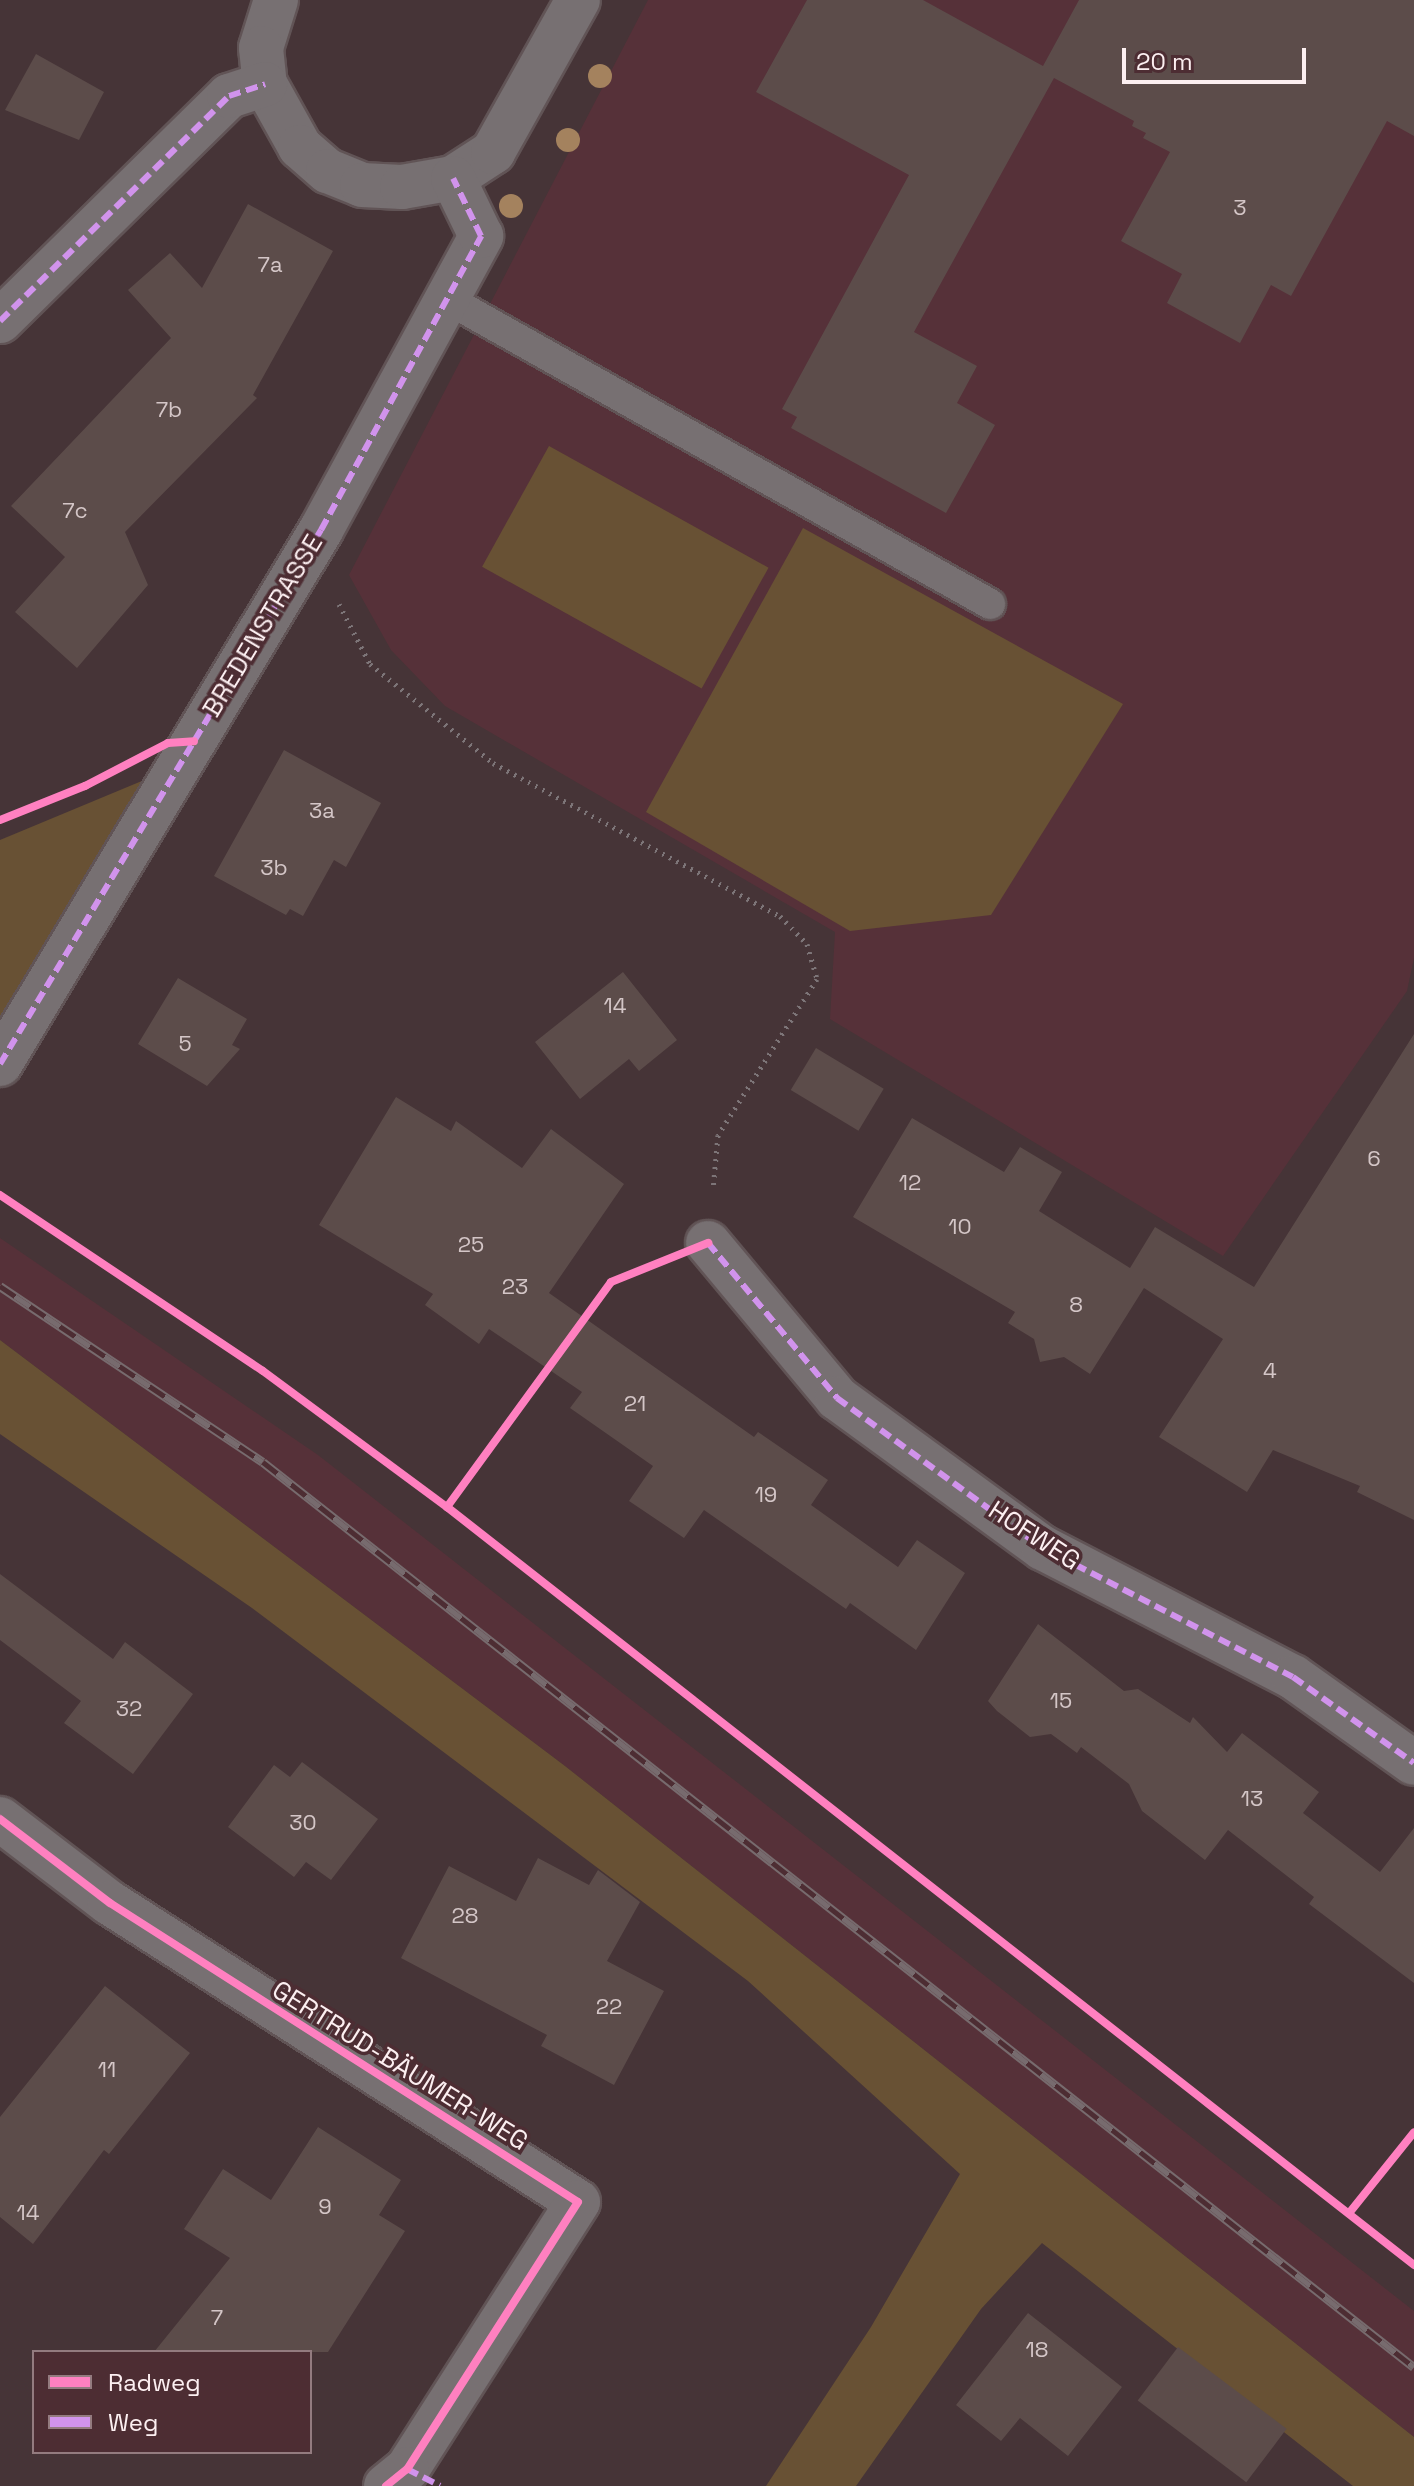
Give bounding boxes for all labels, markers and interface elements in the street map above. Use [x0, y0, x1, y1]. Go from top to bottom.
scale bar [1126, 32, 1310, 82]
text: 20 m [1136, 46, 1193, 77]
house number: 3 [1233, 195, 1247, 221]
house number: 7a [257, 252, 283, 278]
house number: 7b [156, 397, 182, 423]
house number: 7c [62, 498, 88, 524]
street label: BREDENSTRASSE [196, 529, 330, 723]
house number: 3a [309, 798, 335, 824]
house number: 3b [260, 855, 288, 881]
house number: 14 [604, 993, 626, 1019]
house number: 5 [178, 1031, 192, 1057]
house number: 6 [1367, 1146, 1381, 1172]
house number: 12 [899, 1170, 921, 1196]
house number: 10 [948, 1214, 972, 1240]
house number: 25 [458, 1232, 484, 1258]
house number: 23 [502, 1274, 528, 1300]
house number: 8 [1069, 1292, 1083, 1318]
house number: 4 [1263, 1358, 1277, 1384]
house number: 21 [624, 1391, 646, 1417]
house number: 19 [755, 1482, 777, 1508]
street label: HOFWEG [982, 1495, 1086, 1577]
house number: 15 [1050, 1688, 1072, 1714]
house number: 32 [116, 1696, 142, 1722]
house number: 13 [1241, 1786, 1263, 1812]
house number: 30 [289, 1810, 317, 1836]
house number: 28 [452, 1903, 478, 1929]
street label: GERTRUD-BÄUMER-WEG [266, 1974, 534, 2158]
house number: 22 [596, 1994, 622, 2020]
house number: 11 [98, 2057, 116, 2083]
house number: 9 [318, 2194, 332, 2220]
house number: 14 [17, 2200, 39, 2226]
house number: 7 [211, 2305, 223, 2331]
house number: 18 [1026, 2337, 1048, 2363]
legend [32, 2350, 312, 2454]
text: Radweg [108, 2367, 201, 2398]
text: Weg [108, 2407, 158, 2438]

